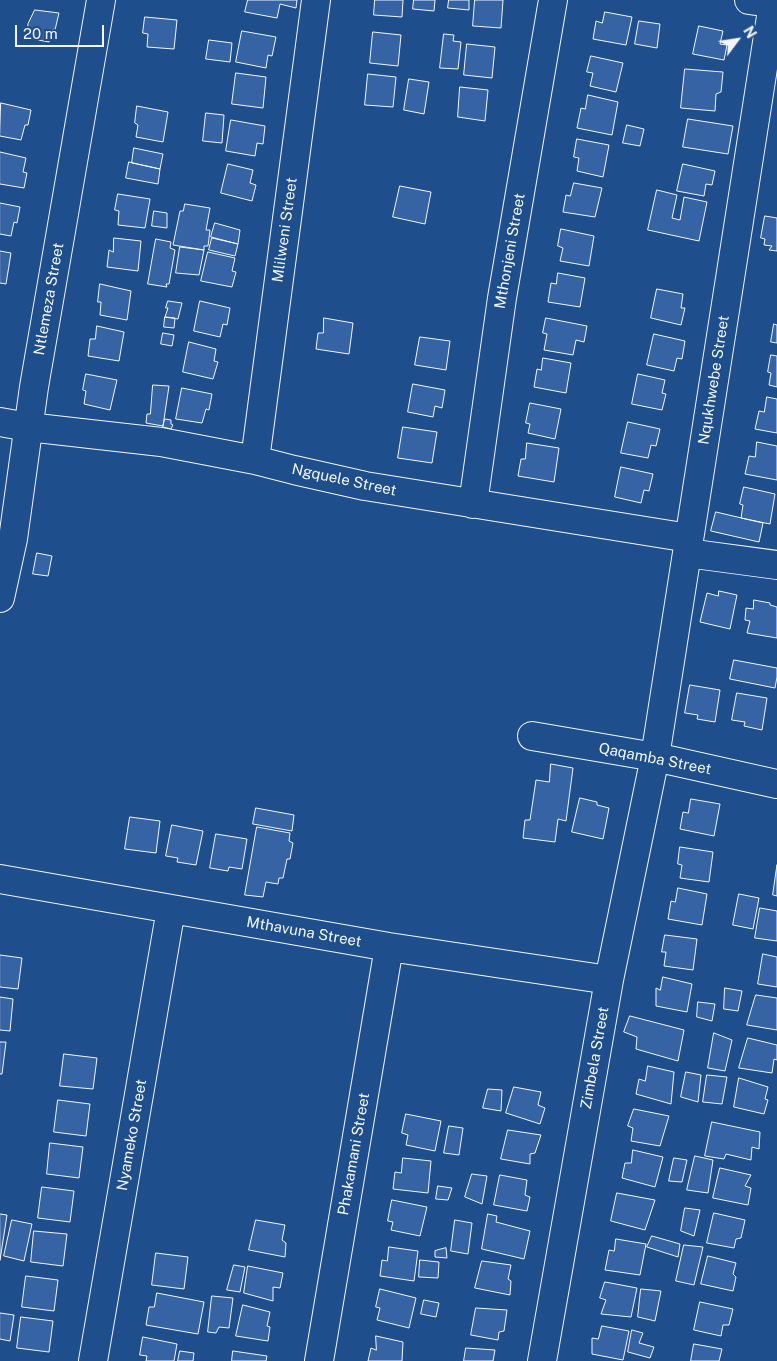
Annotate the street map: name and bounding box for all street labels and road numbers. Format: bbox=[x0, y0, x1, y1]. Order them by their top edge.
street label: Mlilweni Street bbox=[269, 176, 301, 284]
street label: Mthonjeni Street bbox=[491, 192, 529, 310]
street label: Ntlemeza Street bbox=[30, 241, 68, 357]
street label: Nqukhwebe Street bbox=[695, 314, 733, 446]
street label: Ngquele Street bbox=[290, 460, 398, 500]
street label: Qaqamba Street bbox=[597, 739, 713, 779]
street label: Mthavuna Street bbox=[245, 913, 363, 951]
street label: Zimbela Street bbox=[577, 1005, 613, 1111]
street label: Nyameko Street bbox=[113, 1078, 151, 1192]
street label: Phakamani Street bbox=[334, 1091, 374, 1217]

